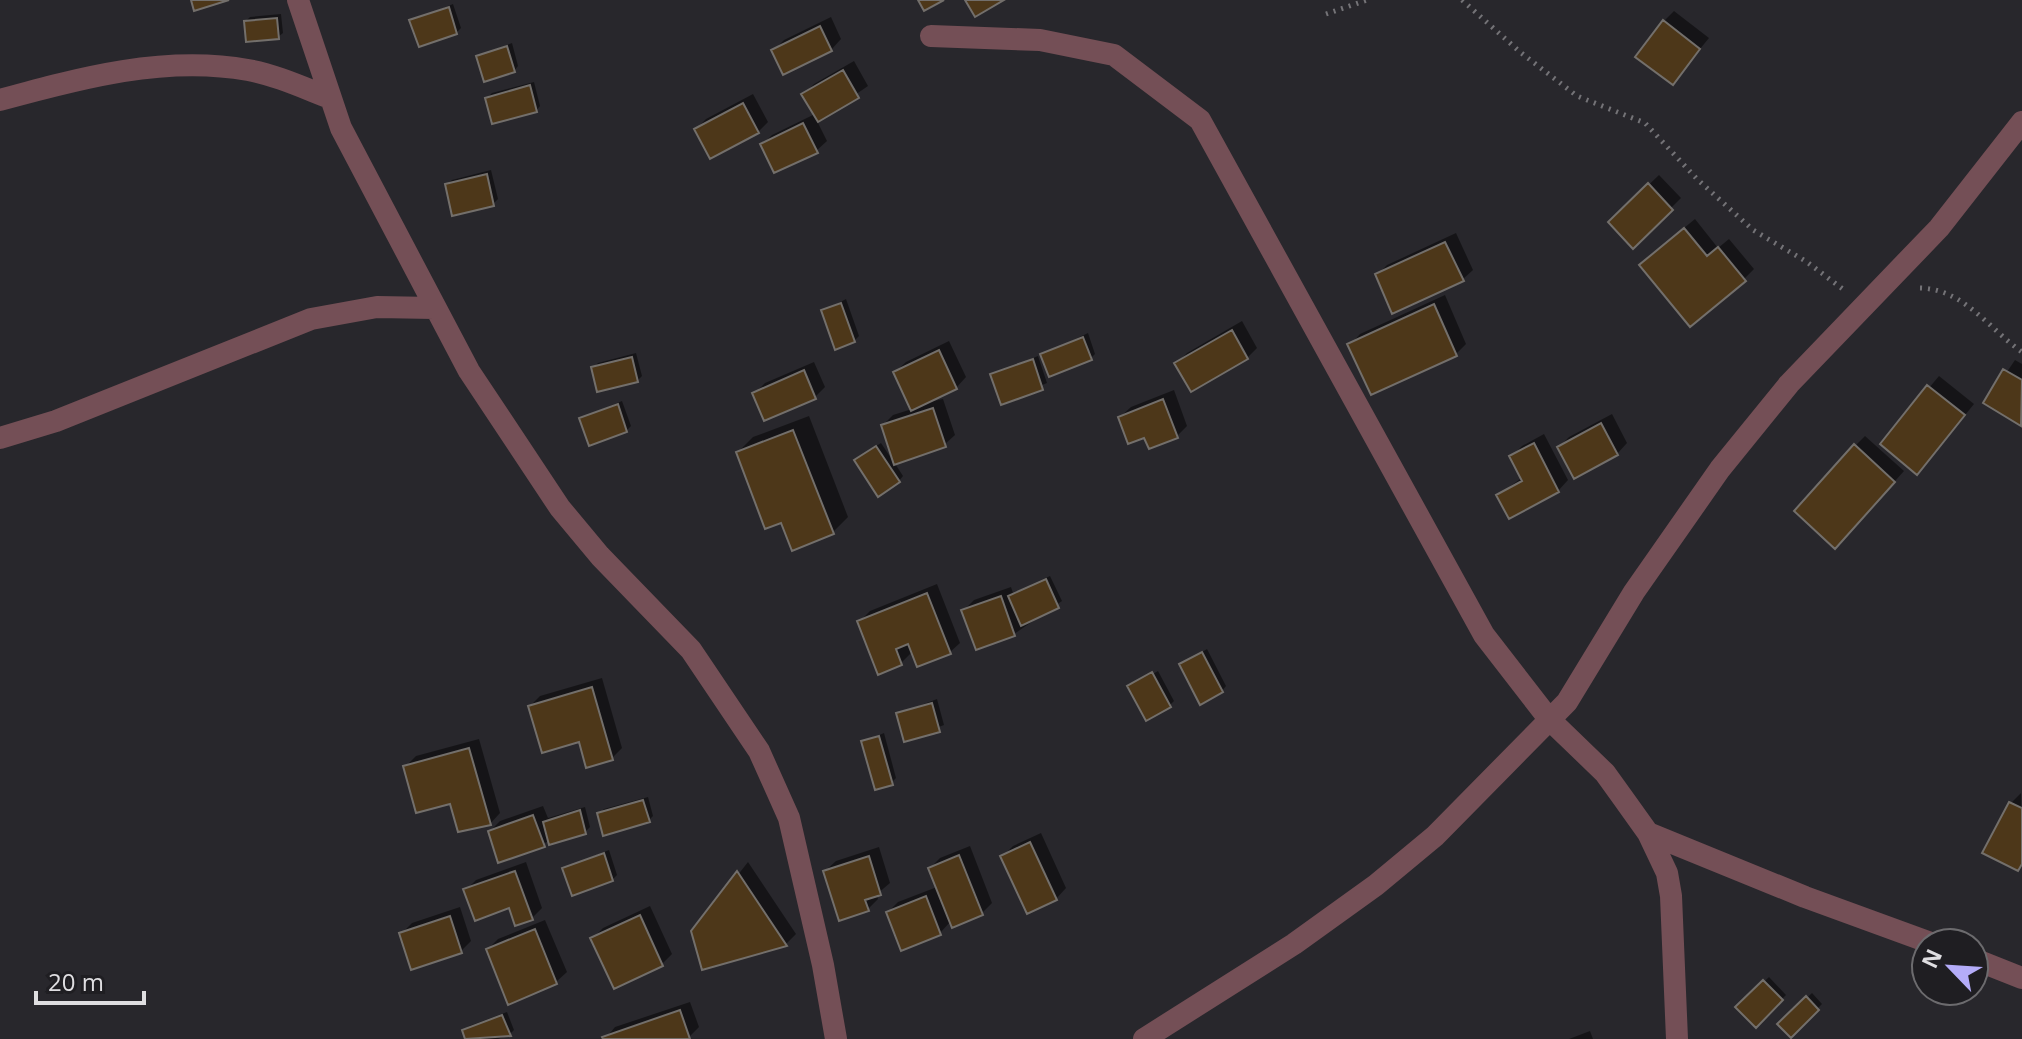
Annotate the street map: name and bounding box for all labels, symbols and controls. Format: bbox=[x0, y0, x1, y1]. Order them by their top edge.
north arrow bbox=[1910, 927, 1990, 1007]
text: N bbox=[1914, 944, 1948, 973]
scale bar bbox=[36, 955, 144, 1005]
text: 20 m bbox=[48, 965, 104, 998]

